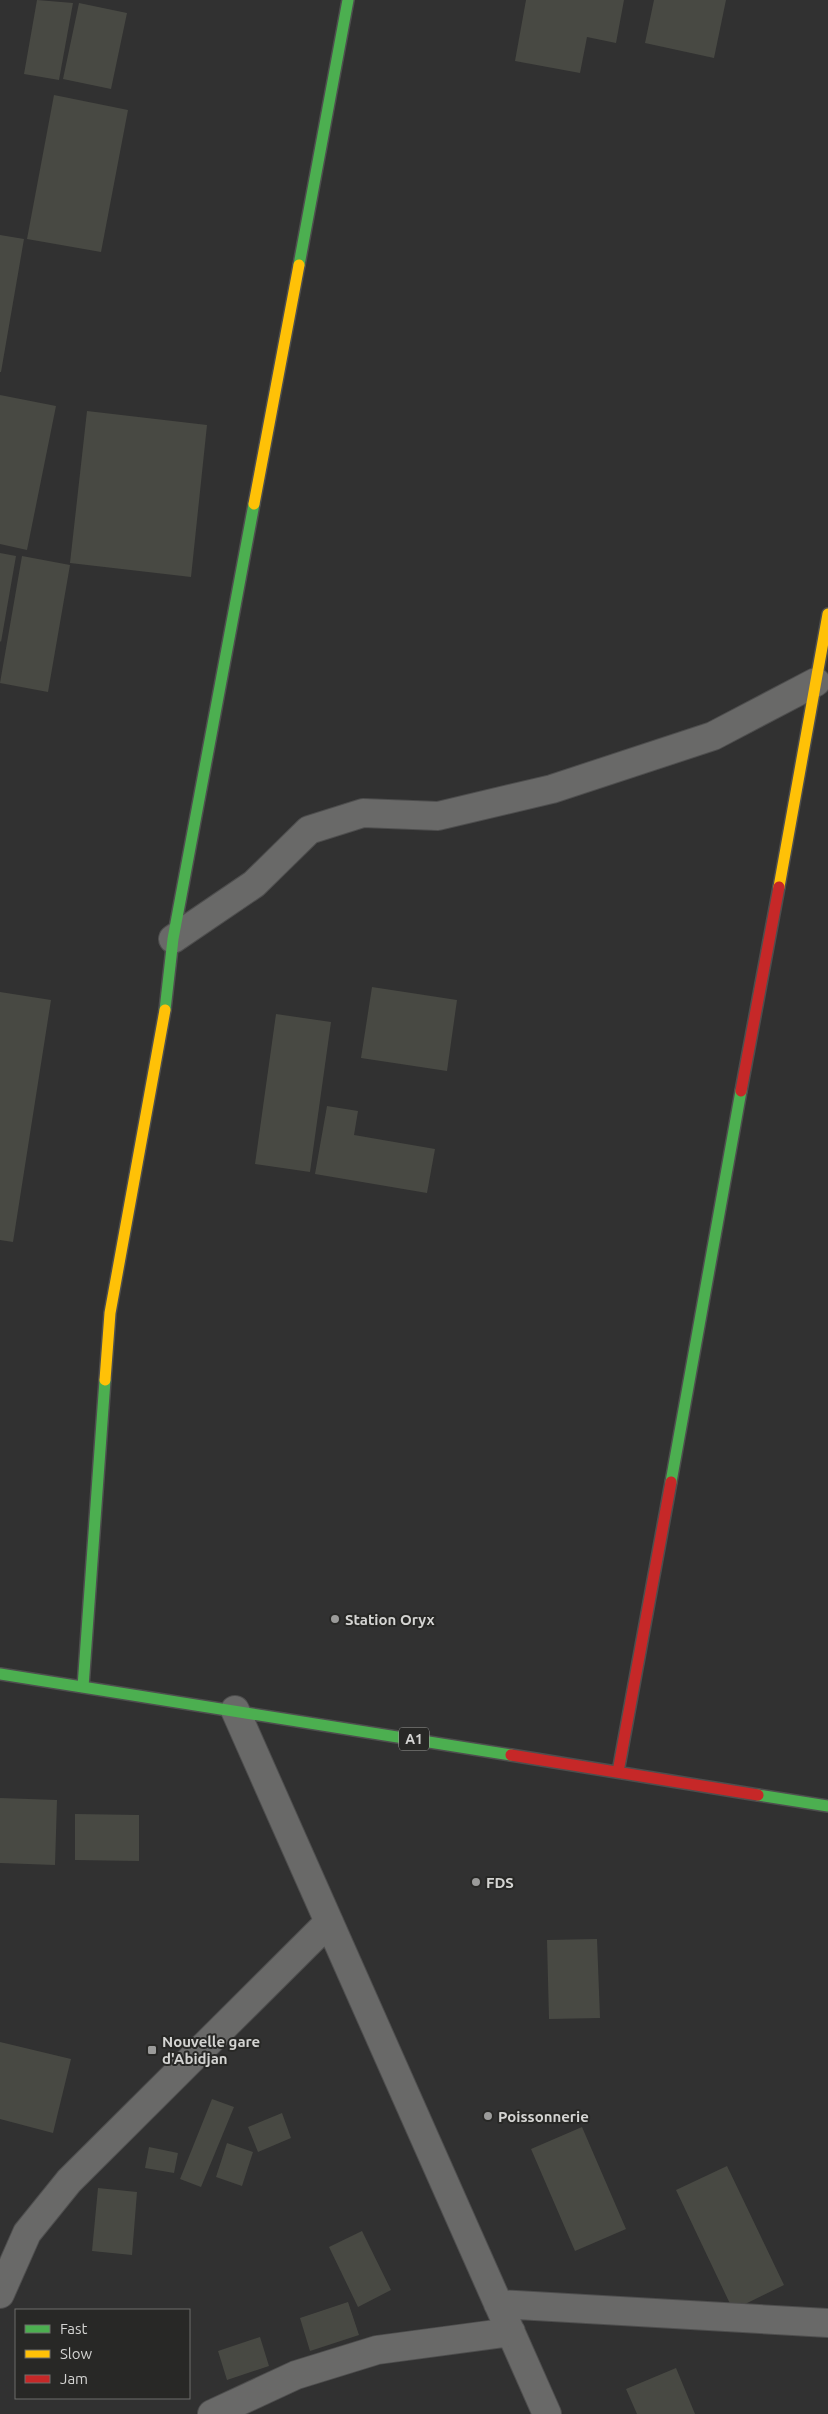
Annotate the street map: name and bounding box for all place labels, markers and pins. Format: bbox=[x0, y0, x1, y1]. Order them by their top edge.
place label: Station Oryx bbox=[345, 1611, 435, 1628]
marker: Station Oryx bbox=[329, 1613, 341, 1625]
place label: FDS bbox=[486, 1874, 514, 1891]
marker: FDS bbox=[470, 1876, 482, 1888]
place label: Nouvelle gare d'Abidjan bbox=[162, 2033, 260, 2067]
marker: Nouvelle gare d'Abidjan bbox=[146, 2044, 158, 2056]
place label: Poissonnerie bbox=[498, 2108, 589, 2125]
marker: Poissonnerie bbox=[482, 2110, 494, 2122]

